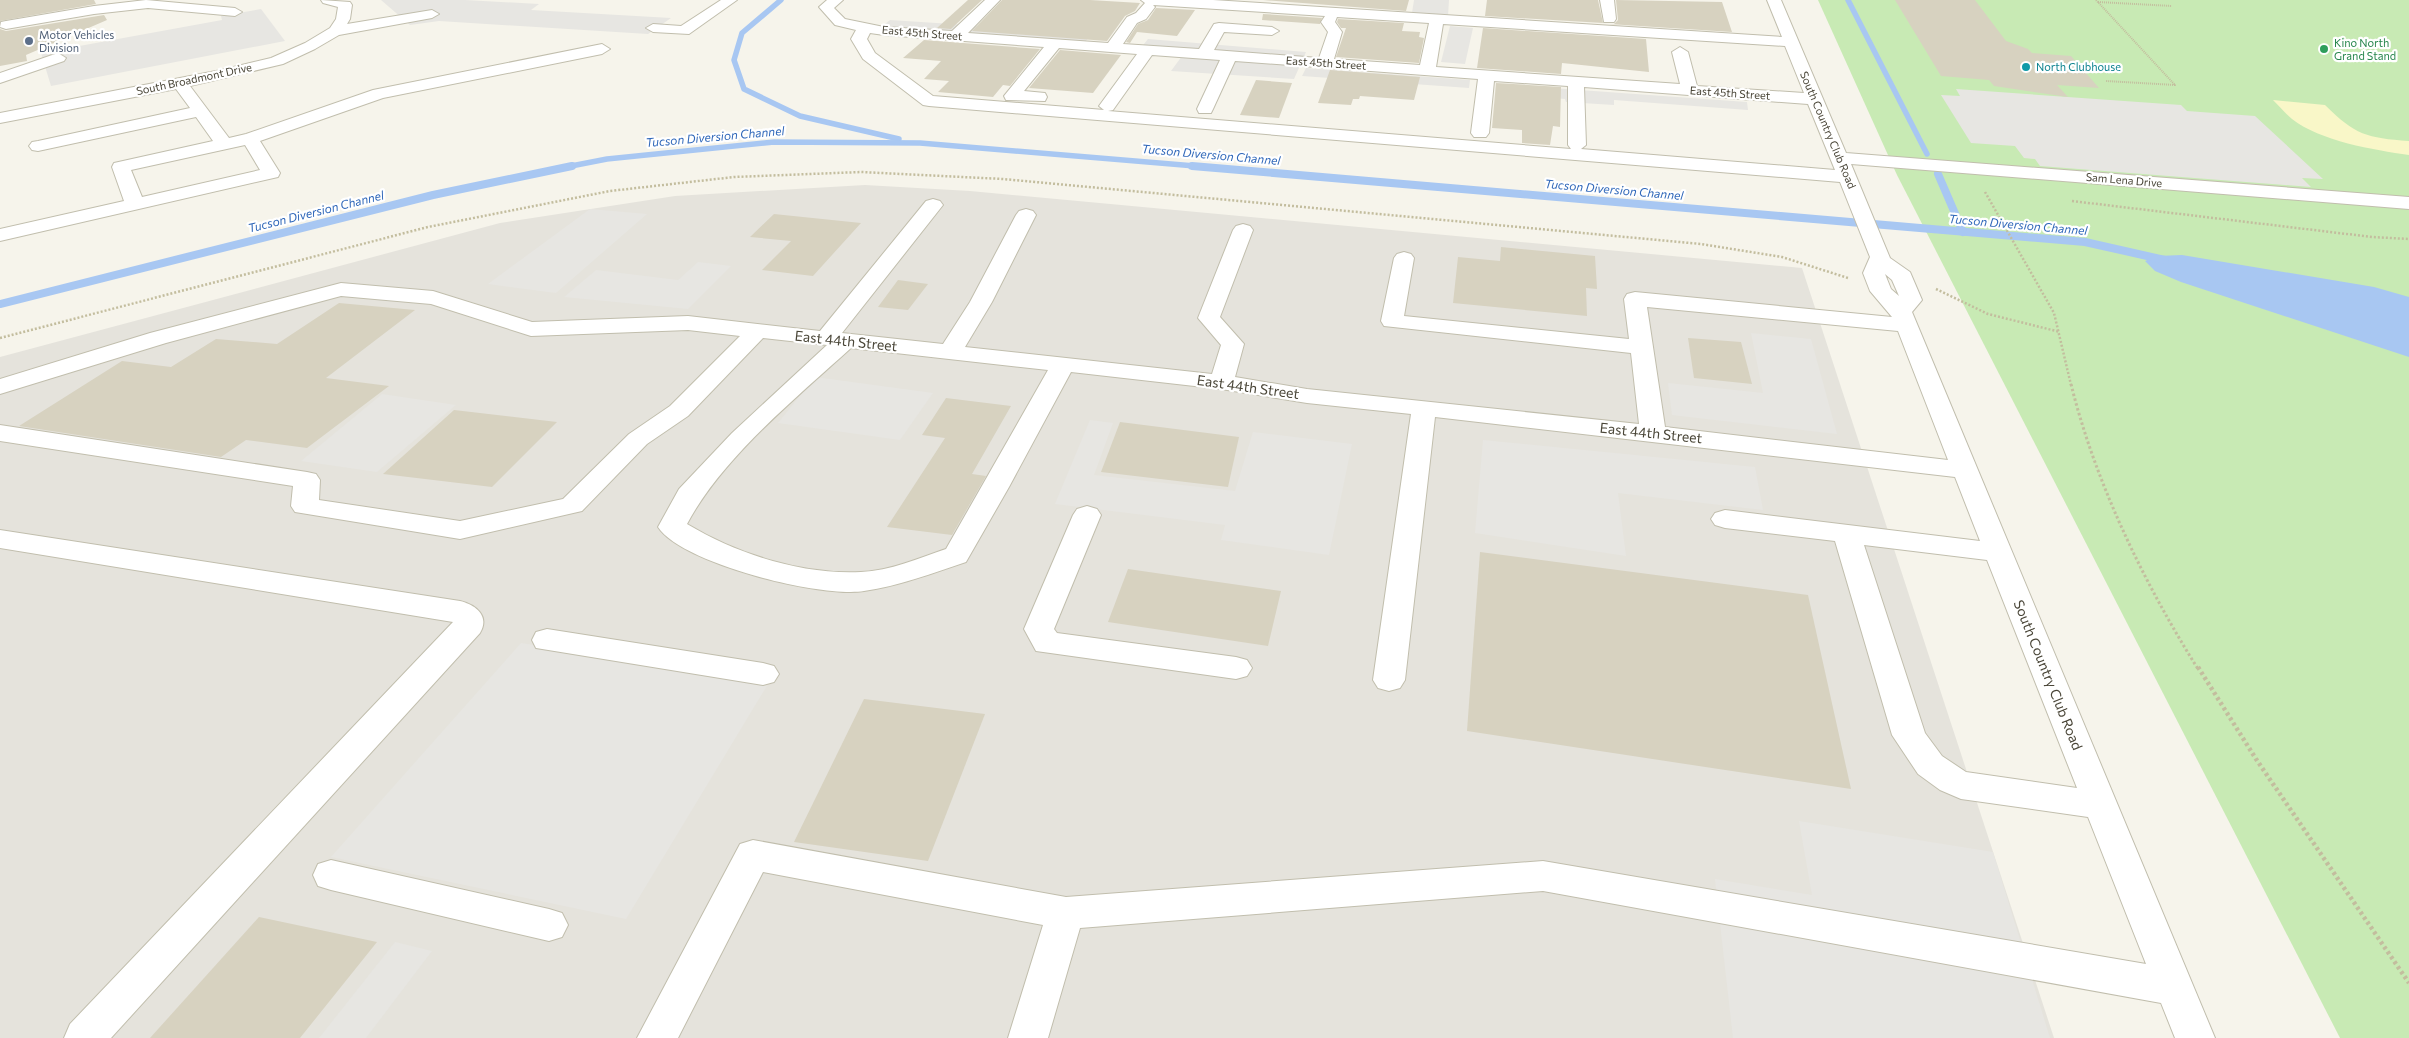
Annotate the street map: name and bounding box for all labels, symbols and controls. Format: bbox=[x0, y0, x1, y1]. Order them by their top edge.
street label: East 45th Street bbox=[881, 23, 963, 43]
place label: Motor Vehicles Division bbox=[39, 28, 114, 54]
marker: Motor Vehicles Division bbox=[23, 35, 35, 47]
place label: Kino North Grand Stand bbox=[2334, 36, 2396, 62]
marker: Kino North Grand Stand bbox=[2318, 43, 2330, 55]
street label: East 45th Street bbox=[1285, 53, 1367, 72]
street label: South Broadmont Drive bbox=[135, 60, 253, 97]
place label: North Clubhouse bbox=[2036, 60, 2121, 73]
marker: North Clubhouse bbox=[2020, 61, 2032, 73]
street label: South Country Club Road bbox=[1798, 69, 1859, 190]
street label: East 45th Street bbox=[1689, 83, 1771, 102]
water label: Tucson Diversion Channel bbox=[645, 123, 786, 149]
water label: Tucson Diversion Channel bbox=[1141, 141, 1282, 167]
street label: Sam Lena Drive bbox=[2085, 170, 2163, 189]
water label: Tucson Diversion Channel bbox=[1544, 176, 1685, 202]
water label: Tucson Diversion Channel bbox=[246, 187, 386, 235]
water label: Tucson Diversion Channel bbox=[1948, 211, 2089, 237]
street label: East 44th Street bbox=[794, 327, 899, 354]
street label: East 44th Street bbox=[1196, 371, 1301, 402]
street label: East 44th Street bbox=[1599, 419, 1704, 446]
street label: South Country Club Road bbox=[2011, 597, 2086, 752]

